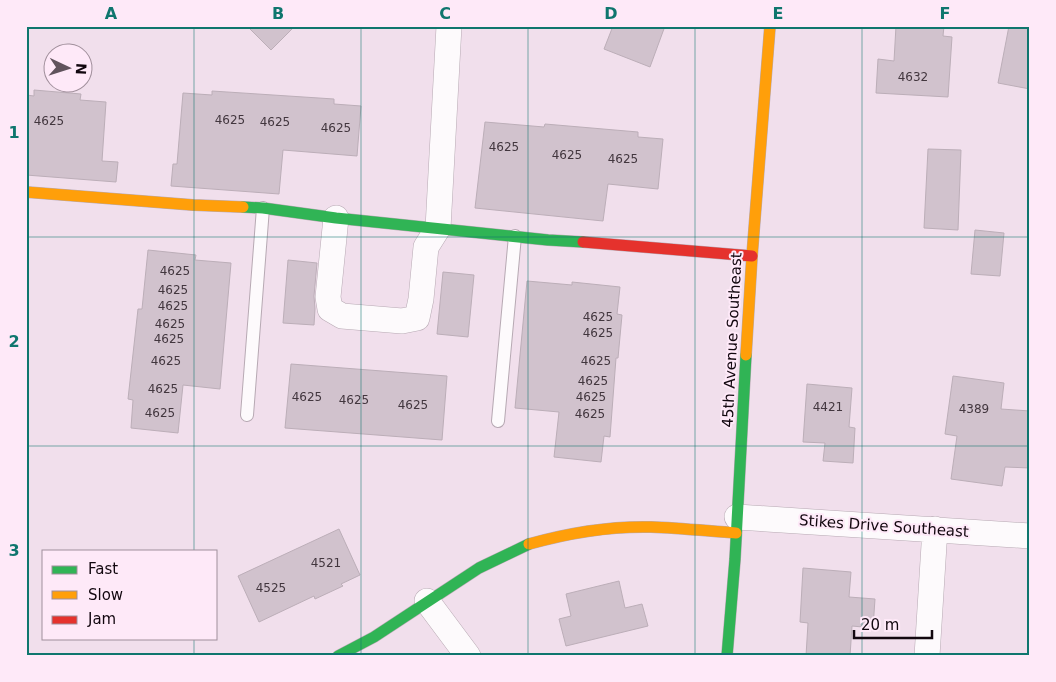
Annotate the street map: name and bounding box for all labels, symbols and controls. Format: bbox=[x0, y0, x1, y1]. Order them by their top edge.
text: A bbox=[105, 4, 118, 23]
text: B bbox=[272, 4, 284, 23]
text: C bbox=[439, 4, 451, 23]
text: D bbox=[604, 4, 618, 23]
text: E bbox=[773, 4, 783, 23]
text: F bbox=[940, 4, 950, 23]
north arrow bbox=[42, 42, 92, 92]
text: N bbox=[73, 63, 89, 75]
house number: 4632 bbox=[898, 70, 928, 84]
house number: 4625 bbox=[215, 113, 245, 127]
house number: 4625 bbox=[34, 114, 64, 128]
house number: 4625 bbox=[260, 115, 290, 129]
house number: 4625 bbox=[321, 121, 351, 135]
text: 1 bbox=[8, 123, 20, 142]
house number: 4625 bbox=[489, 140, 519, 154]
house number: 4625 bbox=[552, 148, 582, 162]
house number: 4625 bbox=[608, 152, 638, 166]
street label: 45th Avenue Southeast bbox=[718, 252, 746, 428]
house number: 4625 bbox=[160, 264, 190, 278]
house number: 4625 bbox=[158, 283, 188, 297]
house number: 4625 bbox=[158, 299, 188, 313]
house number: 4625 bbox=[583, 310, 613, 324]
house number: 4625 bbox=[155, 317, 185, 331]
house number: 4625 bbox=[583, 326, 613, 340]
text: 2 bbox=[8, 332, 20, 351]
house number: 4625 bbox=[154, 332, 184, 346]
house number: 4625 bbox=[151, 354, 181, 368]
house number: 4625 bbox=[581, 354, 611, 368]
house number: 4625 bbox=[578, 374, 608, 388]
house number: 4625 bbox=[148, 382, 178, 396]
house number: 4625 bbox=[292, 390, 322, 404]
house number: 4625 bbox=[576, 390, 606, 404]
house number: 4625 bbox=[339, 393, 369, 407]
house number: 4625 bbox=[398, 398, 428, 412]
house number: 4421 bbox=[813, 400, 843, 414]
house number: 4389 bbox=[959, 402, 989, 416]
house number: 4625 bbox=[145, 406, 175, 420]
house number: 4625 bbox=[575, 407, 605, 421]
street label: Stikes Drive Southeast bbox=[799, 511, 970, 541]
text: 3 bbox=[8, 541, 20, 560]
legend bbox=[42, 550, 218, 640]
house number: 4521 bbox=[311, 556, 341, 570]
text: Fast bbox=[88, 560, 118, 578]
house number: 4525 bbox=[256, 581, 286, 595]
text: Slow bbox=[88, 586, 123, 604]
scale bar bbox=[854, 607, 931, 639]
text: Jam bbox=[87, 610, 116, 628]
text: 20 m bbox=[861, 616, 899, 634]

